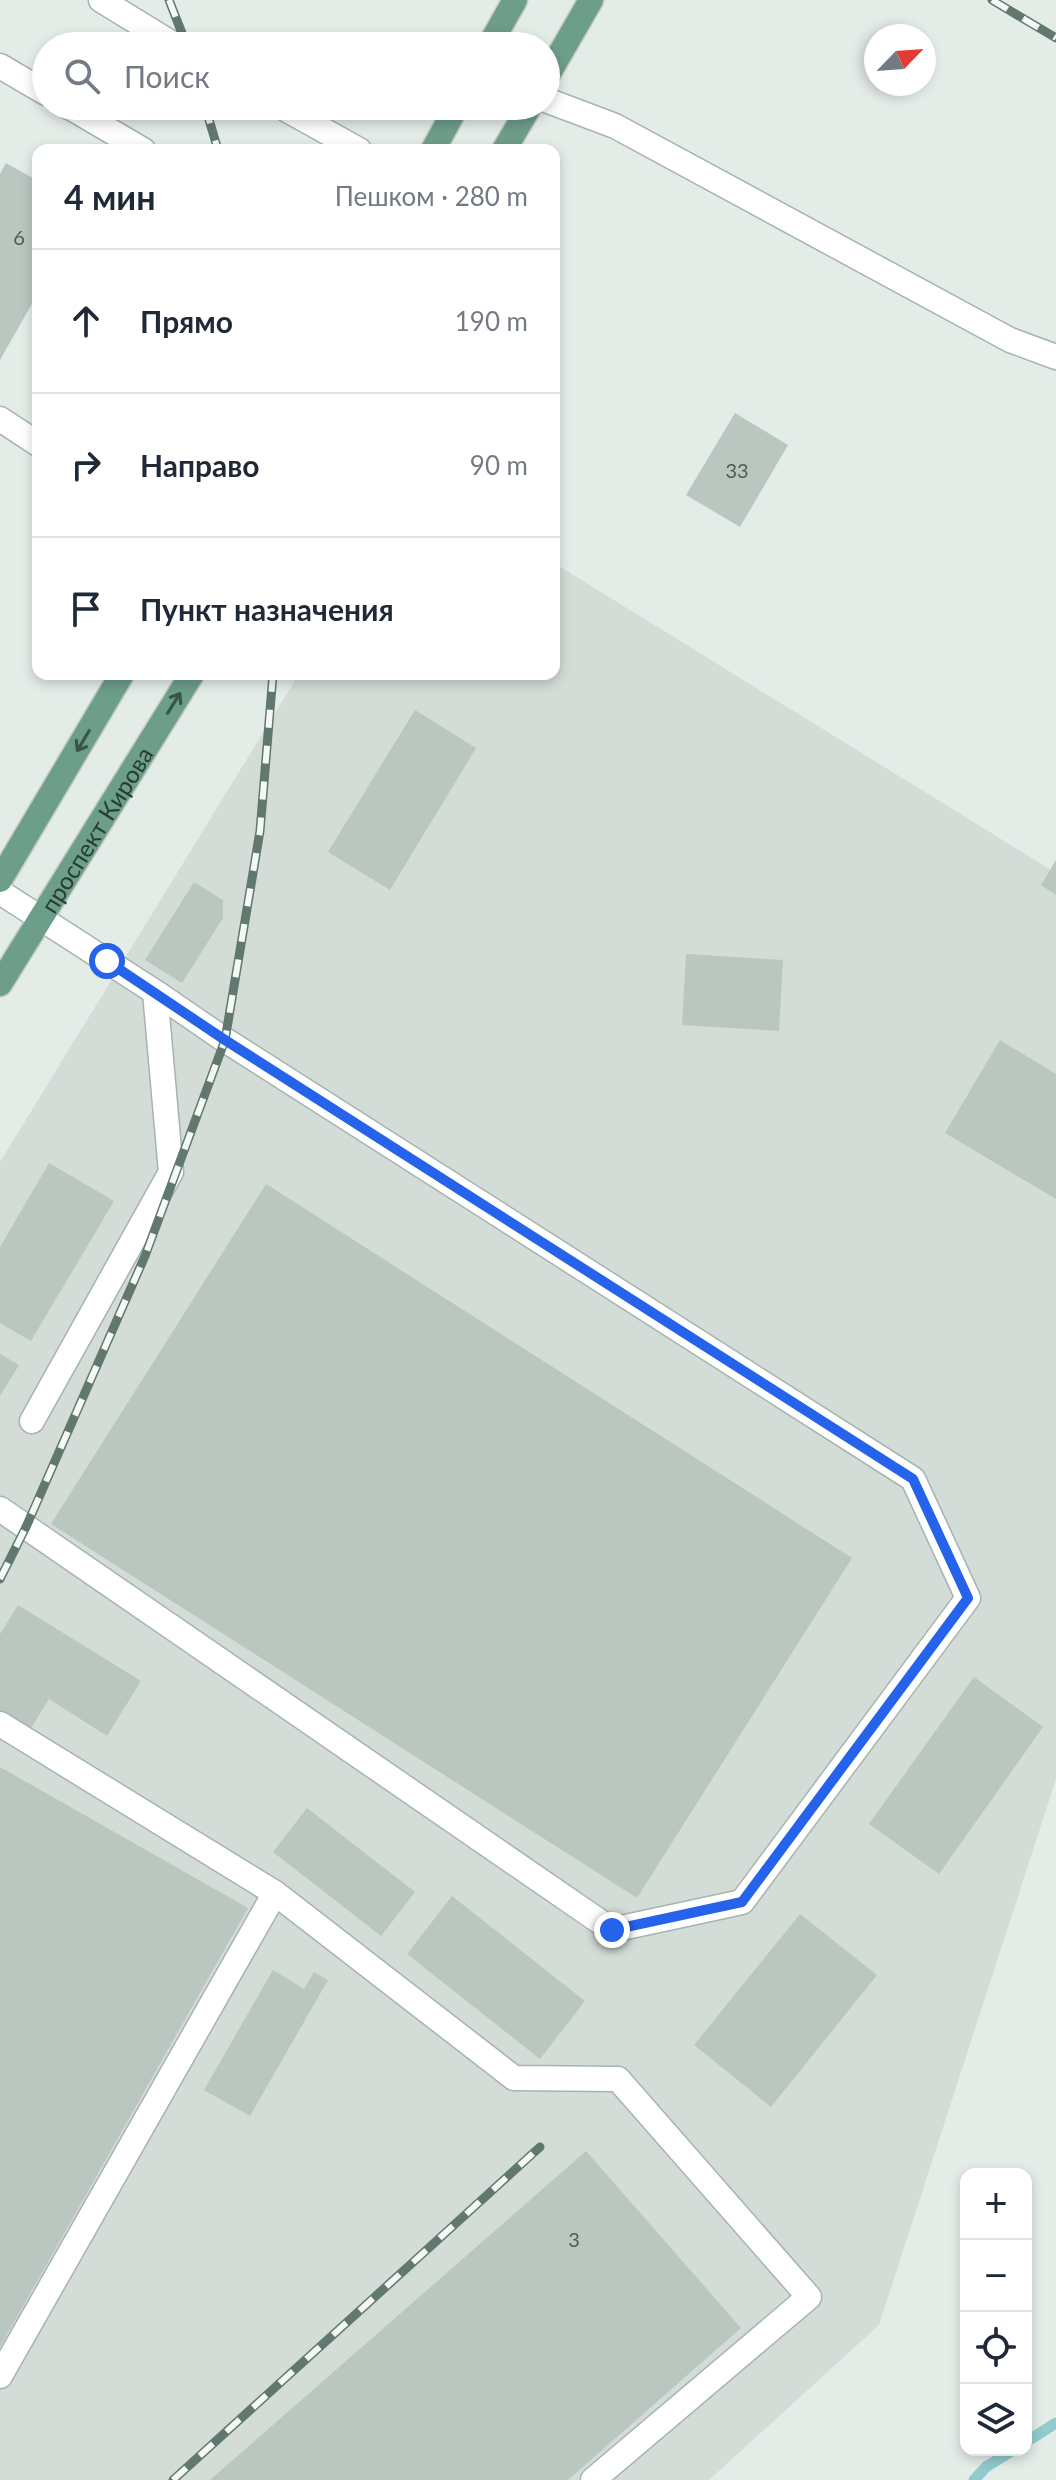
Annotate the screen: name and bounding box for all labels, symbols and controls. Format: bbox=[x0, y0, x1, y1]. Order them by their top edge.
north arrow bbox=[864, 24, 936, 96]
search box bbox=[32, 32, 560, 120]
icon: search bbox=[60, 54, 104, 98]
text: Поиск bbox=[124, 58, 210, 94]
text: 4 мин bbox=[64, 176, 156, 217]
text: Пешком · 280 m bbox=[335, 180, 528, 212]
house number: 6 bbox=[13, 225, 25, 249]
icon: ahead bbox=[64, 299, 108, 343]
text: Прямо bbox=[140, 303, 233, 339]
text: 190 m bbox=[455, 305, 528, 337]
icon: right bbox=[64, 443, 108, 487]
text: Направо bbox=[140, 447, 260, 483]
text: 90 m bbox=[470, 449, 528, 481]
house number: 33 bbox=[725, 458, 749, 482]
icon: arrive bbox=[64, 587, 108, 631]
text: Пункт назначения bbox=[140, 591, 394, 627]
one-way arrow bbox=[166, 692, 182, 715]
one-way arrow bbox=[74, 729, 90, 752]
street label: проспект Кирова bbox=[34, 741, 158, 918]
route start bbox=[89, 943, 125, 979]
route end bbox=[594, 1912, 630, 1948]
map controls bbox=[960, 2168, 1032, 2456]
button: + bbox=[960, 2168, 1032, 2240]
house number: 3 bbox=[568, 2227, 580, 2251]
button: − bbox=[960, 2240, 1032, 2312]
button: locate bbox=[960, 2312, 1032, 2384]
button: layers bbox=[960, 2384, 1032, 2456]

